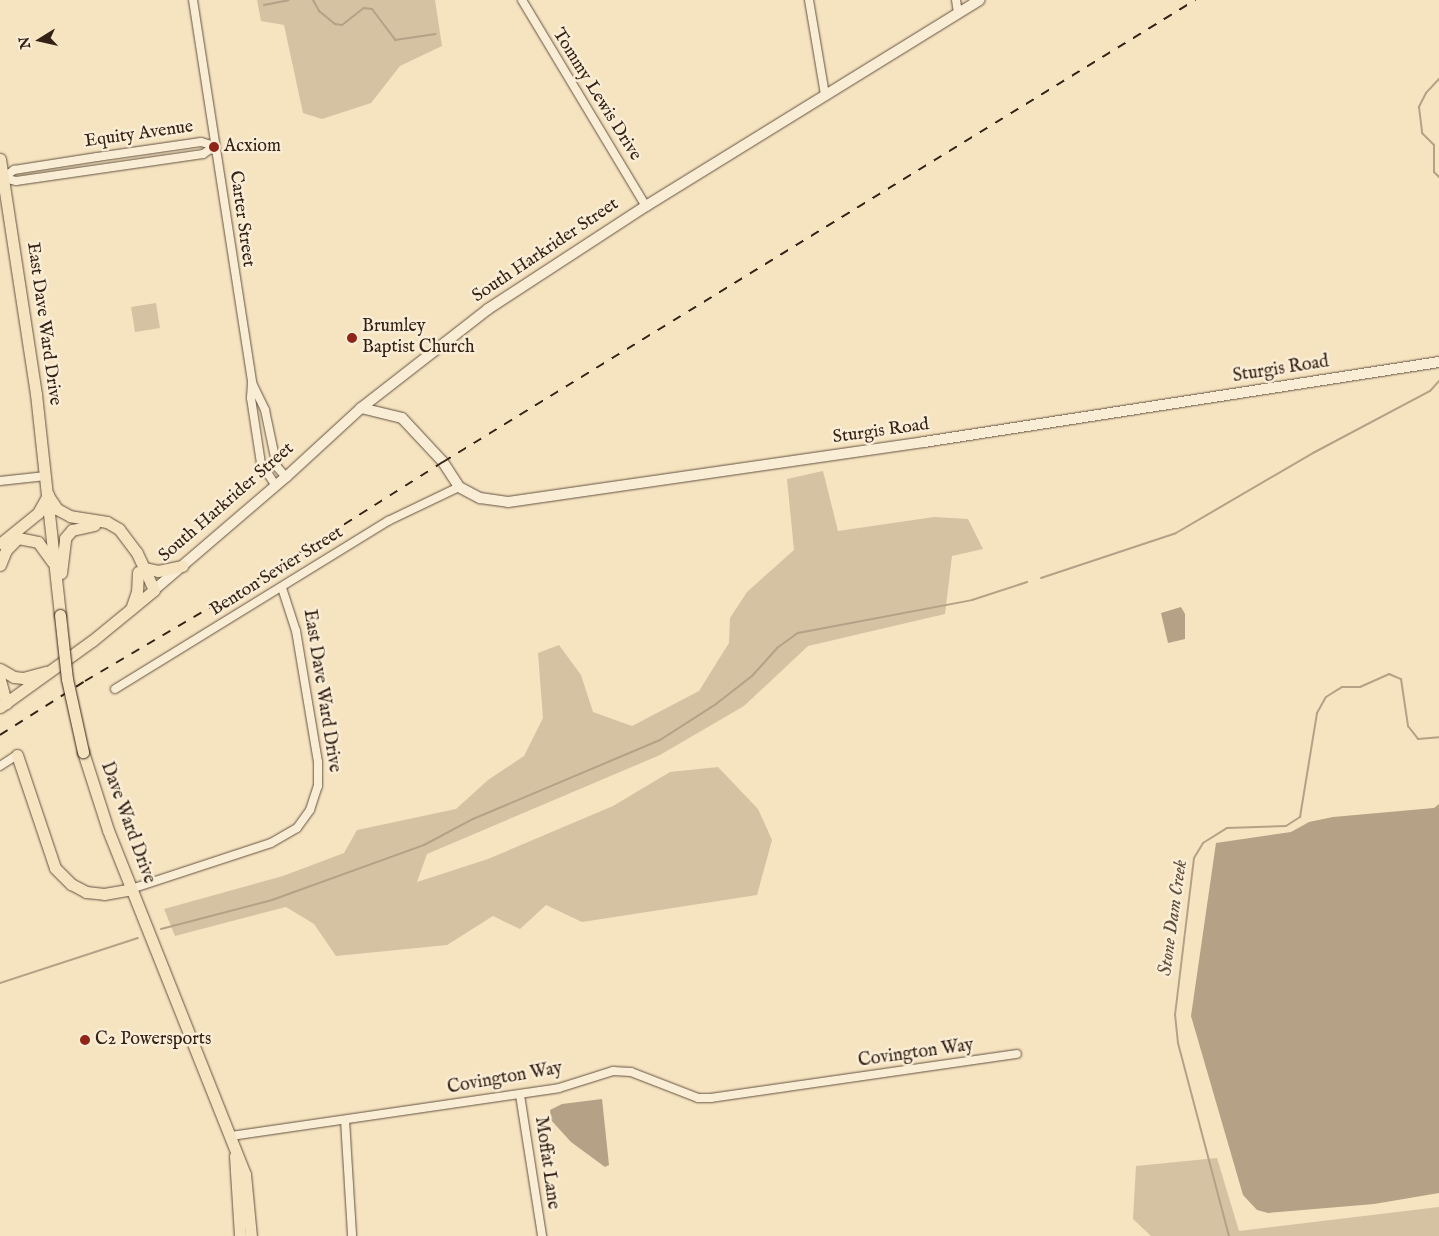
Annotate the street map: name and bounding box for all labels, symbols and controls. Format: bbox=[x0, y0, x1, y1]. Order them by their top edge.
north arrow bbox=[15, 15, 65, 65]
street label: Tommy Lewis Drive bbox=[547, 25, 645, 165]
text: N bbox=[15, 35, 35, 50]
street label: Equity Avenue bbox=[83, 117, 195, 153]
place label: Acxiom bbox=[224, 136, 281, 158]
marker: Acxiom bbox=[208, 141, 220, 153]
street label: Carter Street bbox=[224, 169, 258, 269]
street label: South Harkrider Street bbox=[469, 194, 623, 308]
street label: East Dave Ward Drive bbox=[21, 241, 65, 407]
place label: Brumley Baptist Church bbox=[362, 317, 474, 359]
marker: Brumley Baptist Church bbox=[346, 332, 358, 344]
street label: Sturgis Road bbox=[1231, 352, 1331, 388]
street label: Sturgis Road bbox=[832, 415, 930, 449]
street label: South Harkrider Street bbox=[155, 439, 299, 567]
street label: Benton Sevier Street bbox=[207, 522, 347, 622]
street label: East Dave Ward Drive bbox=[297, 608, 345, 774]
street label: Dave Ward Drive bbox=[95, 759, 159, 887]
water label: Stone Dam Creek bbox=[1155, 859, 1193, 977]
place label: C2 Powersports bbox=[95, 1029, 211, 1051]
marker: C2 Powersports bbox=[79, 1034, 91, 1046]
street label: Covington Way bbox=[857, 1035, 975, 1073]
street label: Covington Way bbox=[446, 1058, 564, 1100]
street label: Moffat Lane bbox=[529, 1115, 563, 1211]

